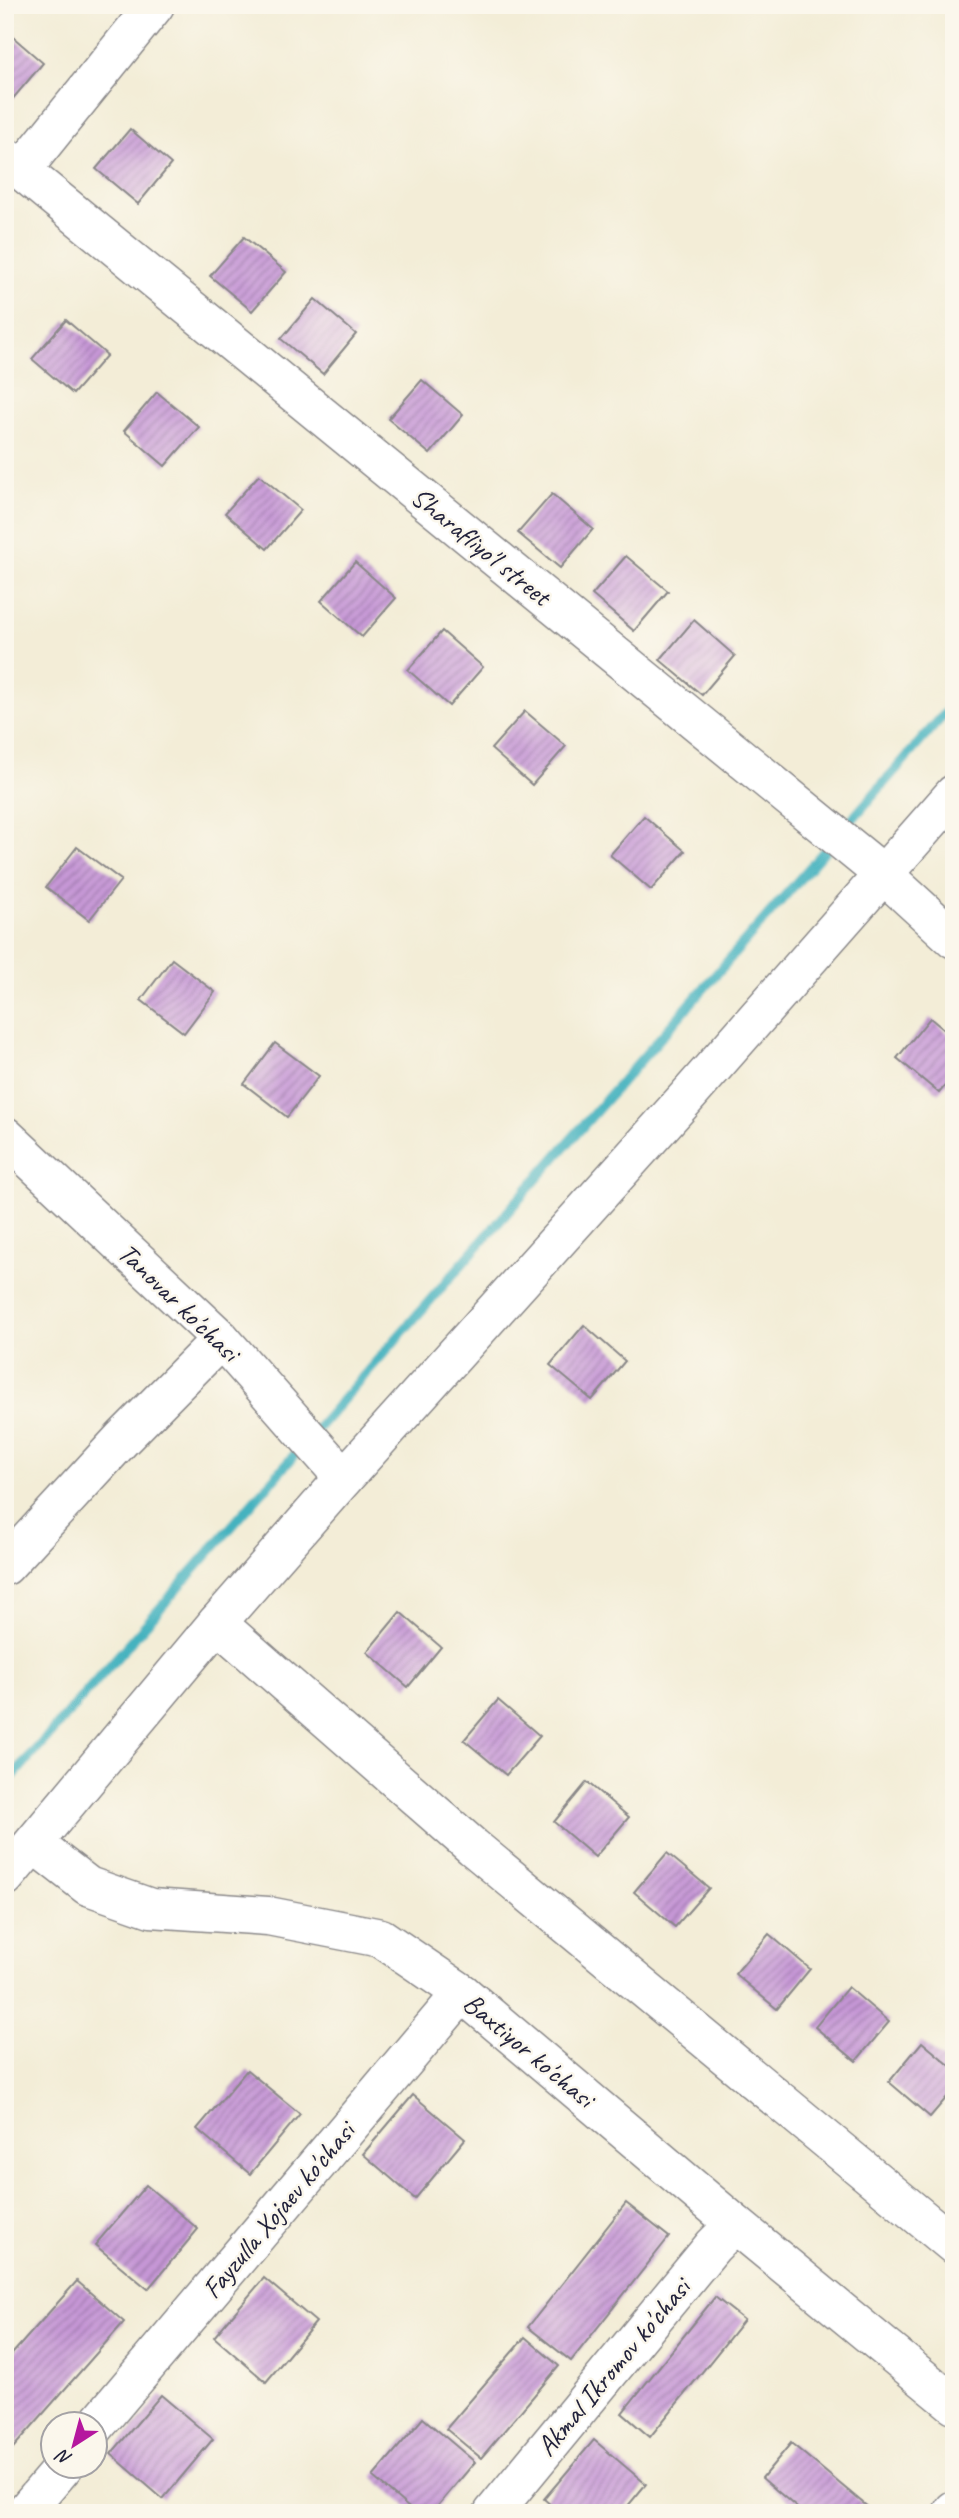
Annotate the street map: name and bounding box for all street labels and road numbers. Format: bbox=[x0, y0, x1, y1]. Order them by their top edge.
street label: Sharafliyo'l street bbox=[404, 479, 560, 615]
street label: Tanovar ko'chasi bbox=[111, 1235, 250, 1371]
street label: Baxtiyor ko'chasi bbox=[456, 1985, 605, 2117]
street label: Fayzulla Xojaev ko'chasi bbox=[194, 2112, 364, 2305]
street label: Akmal Ikromov ko'chasi bbox=[529, 2268, 700, 2463]

